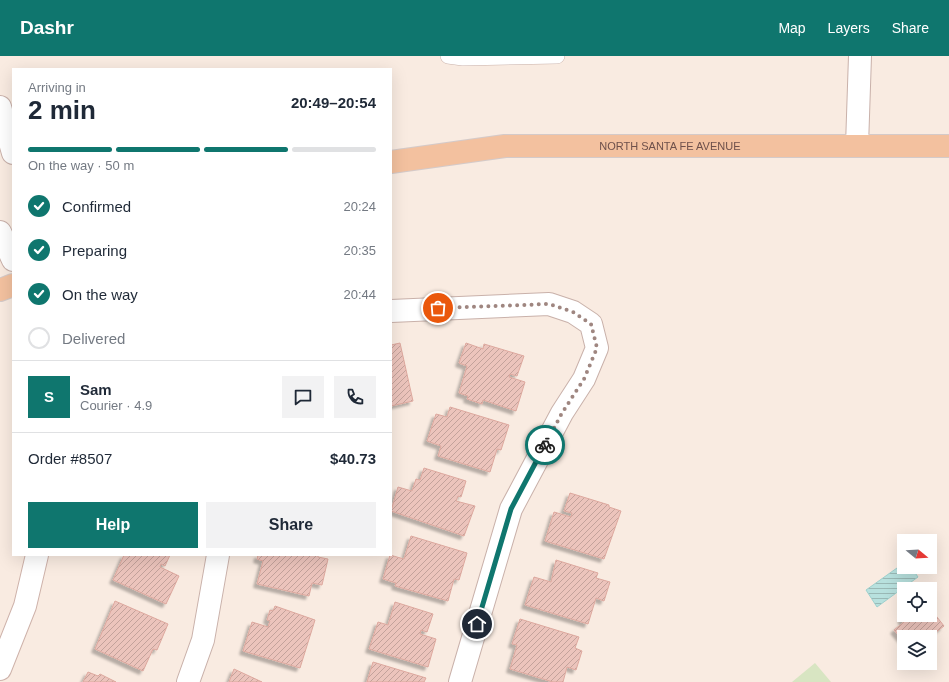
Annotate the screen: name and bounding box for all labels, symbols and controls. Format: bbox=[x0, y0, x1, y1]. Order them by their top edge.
text: Dashr bbox=[20, 17, 74, 38]
text: Map bbox=[778, 20, 806, 36]
text: Layers bbox=[828, 20, 870, 36]
text: Share bbox=[892, 20, 929, 36]
text: Arriving in bbox=[28, 80, 86, 95]
text: 20:49–20:54 bbox=[291, 94, 376, 111]
text: 2 min bbox=[28, 95, 96, 125]
street label: NORTH SANTA FE AVENUE bbox=[599, 140, 741, 152]
text: On the way · 50 m bbox=[28, 158, 134, 173]
icon: check bbox=[28, 195, 50, 217]
text: Confirmed bbox=[62, 198, 131, 215]
text: 20:24 bbox=[343, 199, 376, 214]
icon: check bbox=[28, 239, 50, 261]
text: Preparing bbox=[62, 242, 127, 259]
text: 20:35 bbox=[343, 243, 376, 258]
icon: check bbox=[28, 283, 50, 305]
text: On the way bbox=[62, 286, 138, 303]
text: 20:44 bbox=[343, 287, 376, 302]
pin bbox=[421, 291, 455, 325]
icon: bag bbox=[427, 297, 449, 319]
text: Delivered bbox=[62, 330, 125, 347]
button: chat bbox=[282, 376, 324, 418]
button: phone bbox=[334, 376, 376, 418]
text: Sam bbox=[80, 381, 112, 398]
text: S bbox=[44, 388, 54, 405]
text: Courier · 4.9 bbox=[80, 398, 152, 413]
courier bbox=[525, 425, 565, 465]
icon: bike bbox=[534, 434, 556, 456]
text: Order #8507 bbox=[28, 450, 112, 467]
text: $40.73 bbox=[330, 450, 376, 467]
button: Help bbox=[28, 502, 198, 548]
button: Share bbox=[206, 502, 376, 548]
north arrow bbox=[897, 534, 937, 574]
map controls bbox=[897, 534, 937, 670]
button: locate bbox=[897, 582, 937, 622]
pin bbox=[460, 607, 494, 641]
icon: home bbox=[466, 613, 488, 635]
button: layers bbox=[897, 630, 937, 670]

